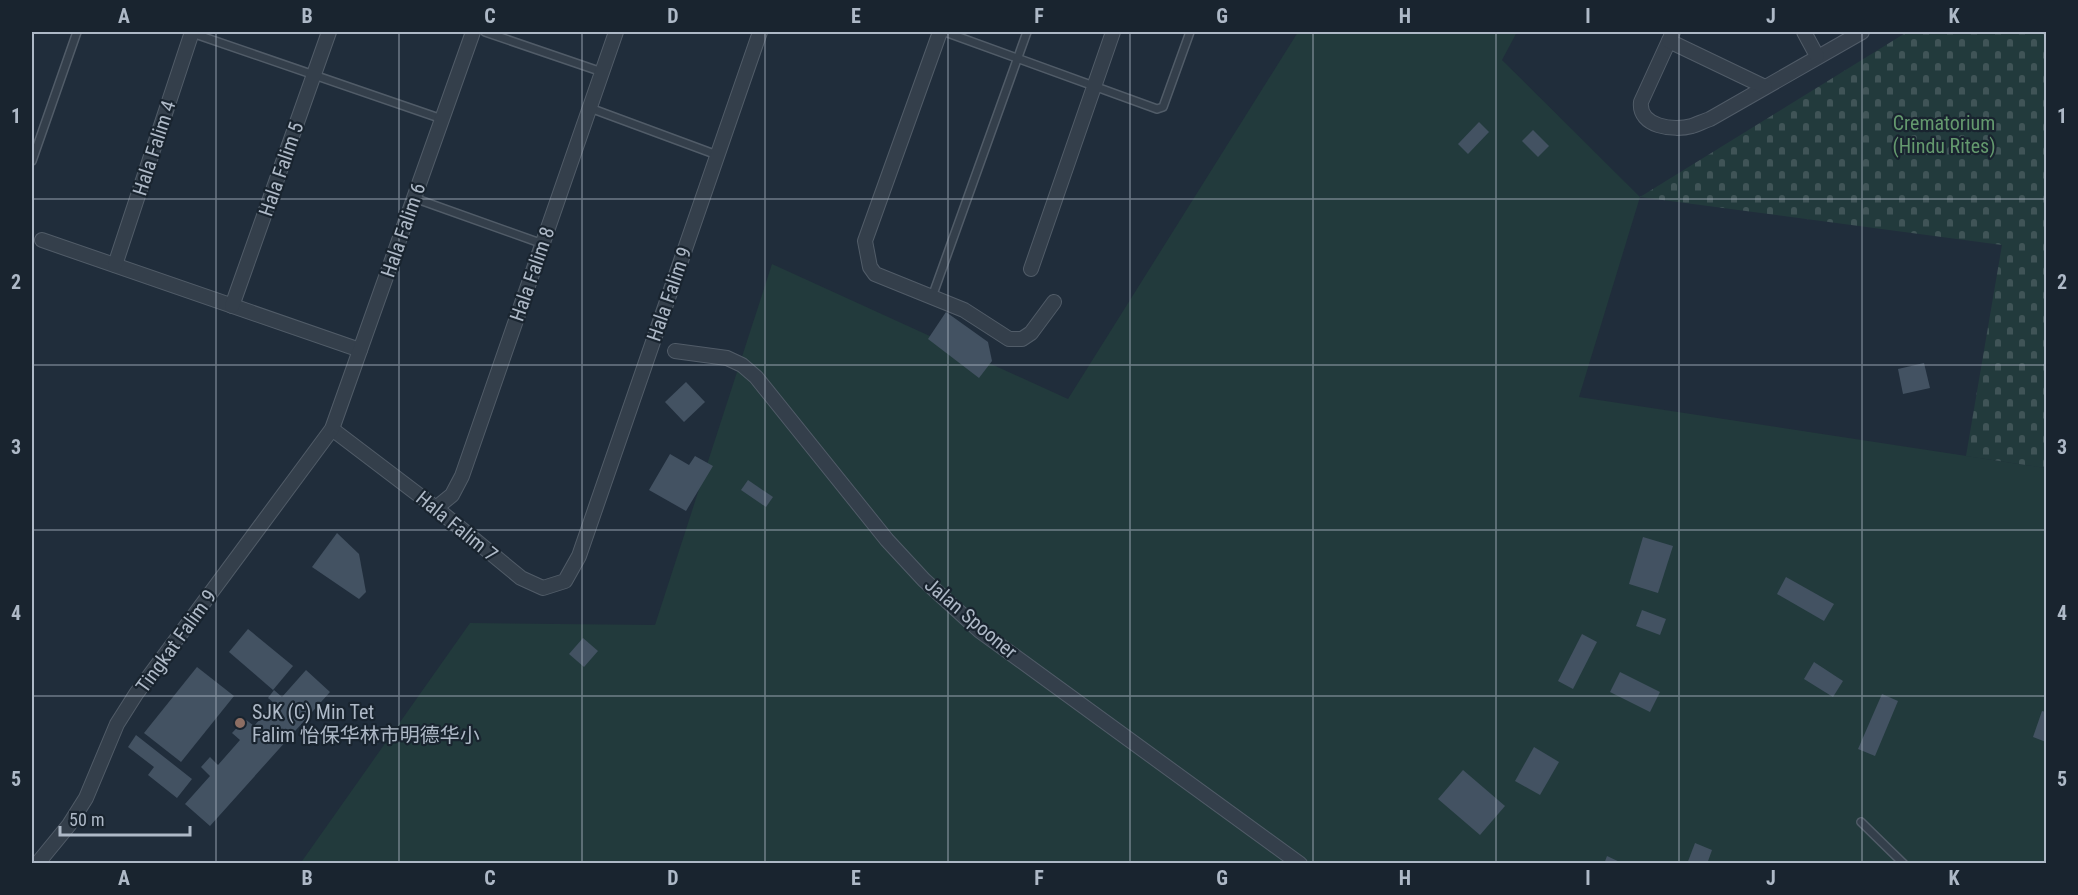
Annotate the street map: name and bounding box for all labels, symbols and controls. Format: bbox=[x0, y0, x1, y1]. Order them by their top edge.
text: A bbox=[118, 4, 130, 28]
text: B bbox=[301, 4, 313, 28]
text: C bbox=[484, 4, 496, 28]
text: D bbox=[667, 4, 679, 28]
text: E bbox=[851, 4, 861, 28]
text: F bbox=[1034, 4, 1044, 28]
text: G bbox=[1216, 4, 1228, 28]
text: H bbox=[1399, 4, 1411, 28]
text: I bbox=[1585, 4, 1591, 28]
text: J bbox=[1766, 4, 1776, 28]
text: K bbox=[1948, 4, 1960, 28]
street label: Hala Falim 4 bbox=[127, 97, 181, 198]
text: 1 bbox=[11, 104, 21, 128]
text: 1 bbox=[2057, 104, 2067, 128]
park label: Crematorium (Hindu Rites) bbox=[1892, 111, 1996, 158]
street label: Hala Falim 5 bbox=[254, 118, 308, 219]
street label: Hala Falim 6 bbox=[376, 180, 430, 280]
street label: Hala Falim 8 bbox=[505, 224, 559, 324]
street label: Hala Falim 9 bbox=[642, 244, 696, 344]
text: 2 bbox=[11, 270, 21, 294]
text: 2 bbox=[2057, 270, 2067, 294]
text: 3 bbox=[11, 435, 21, 459]
text: 3 bbox=[2057, 435, 2067, 459]
street label: Hala Falim 7 bbox=[411, 486, 503, 566]
street label: Jalan Spooner bbox=[920, 572, 1022, 664]
street label: Tingkat Falim 9 bbox=[131, 585, 221, 697]
text: 4 bbox=[11, 601, 21, 625]
text: 4 bbox=[2057, 601, 2067, 625]
place label: SJK (C) Min Tet Falim 怡保华林市明德华小 bbox=[252, 700, 480, 747]
marker: SJK (C) Min Tet Falim 怡保华林市明德华小 bbox=[233, 716, 247, 730]
text: 5 bbox=[11, 767, 21, 791]
text: 5 bbox=[2057, 767, 2067, 791]
scale bar bbox=[60, 799, 190, 837]
text: 50 m bbox=[69, 809, 104, 830]
text: A bbox=[118, 866, 130, 890]
text: B bbox=[301, 866, 313, 890]
text: C bbox=[484, 866, 496, 890]
text: D bbox=[667, 866, 679, 890]
text: E bbox=[851, 866, 861, 890]
text: F bbox=[1034, 866, 1044, 890]
text: G bbox=[1216, 866, 1228, 890]
text: H bbox=[1399, 866, 1411, 890]
text: I bbox=[1585, 866, 1591, 890]
text: J bbox=[1766, 866, 1776, 890]
text: K bbox=[1948, 866, 1960, 890]

